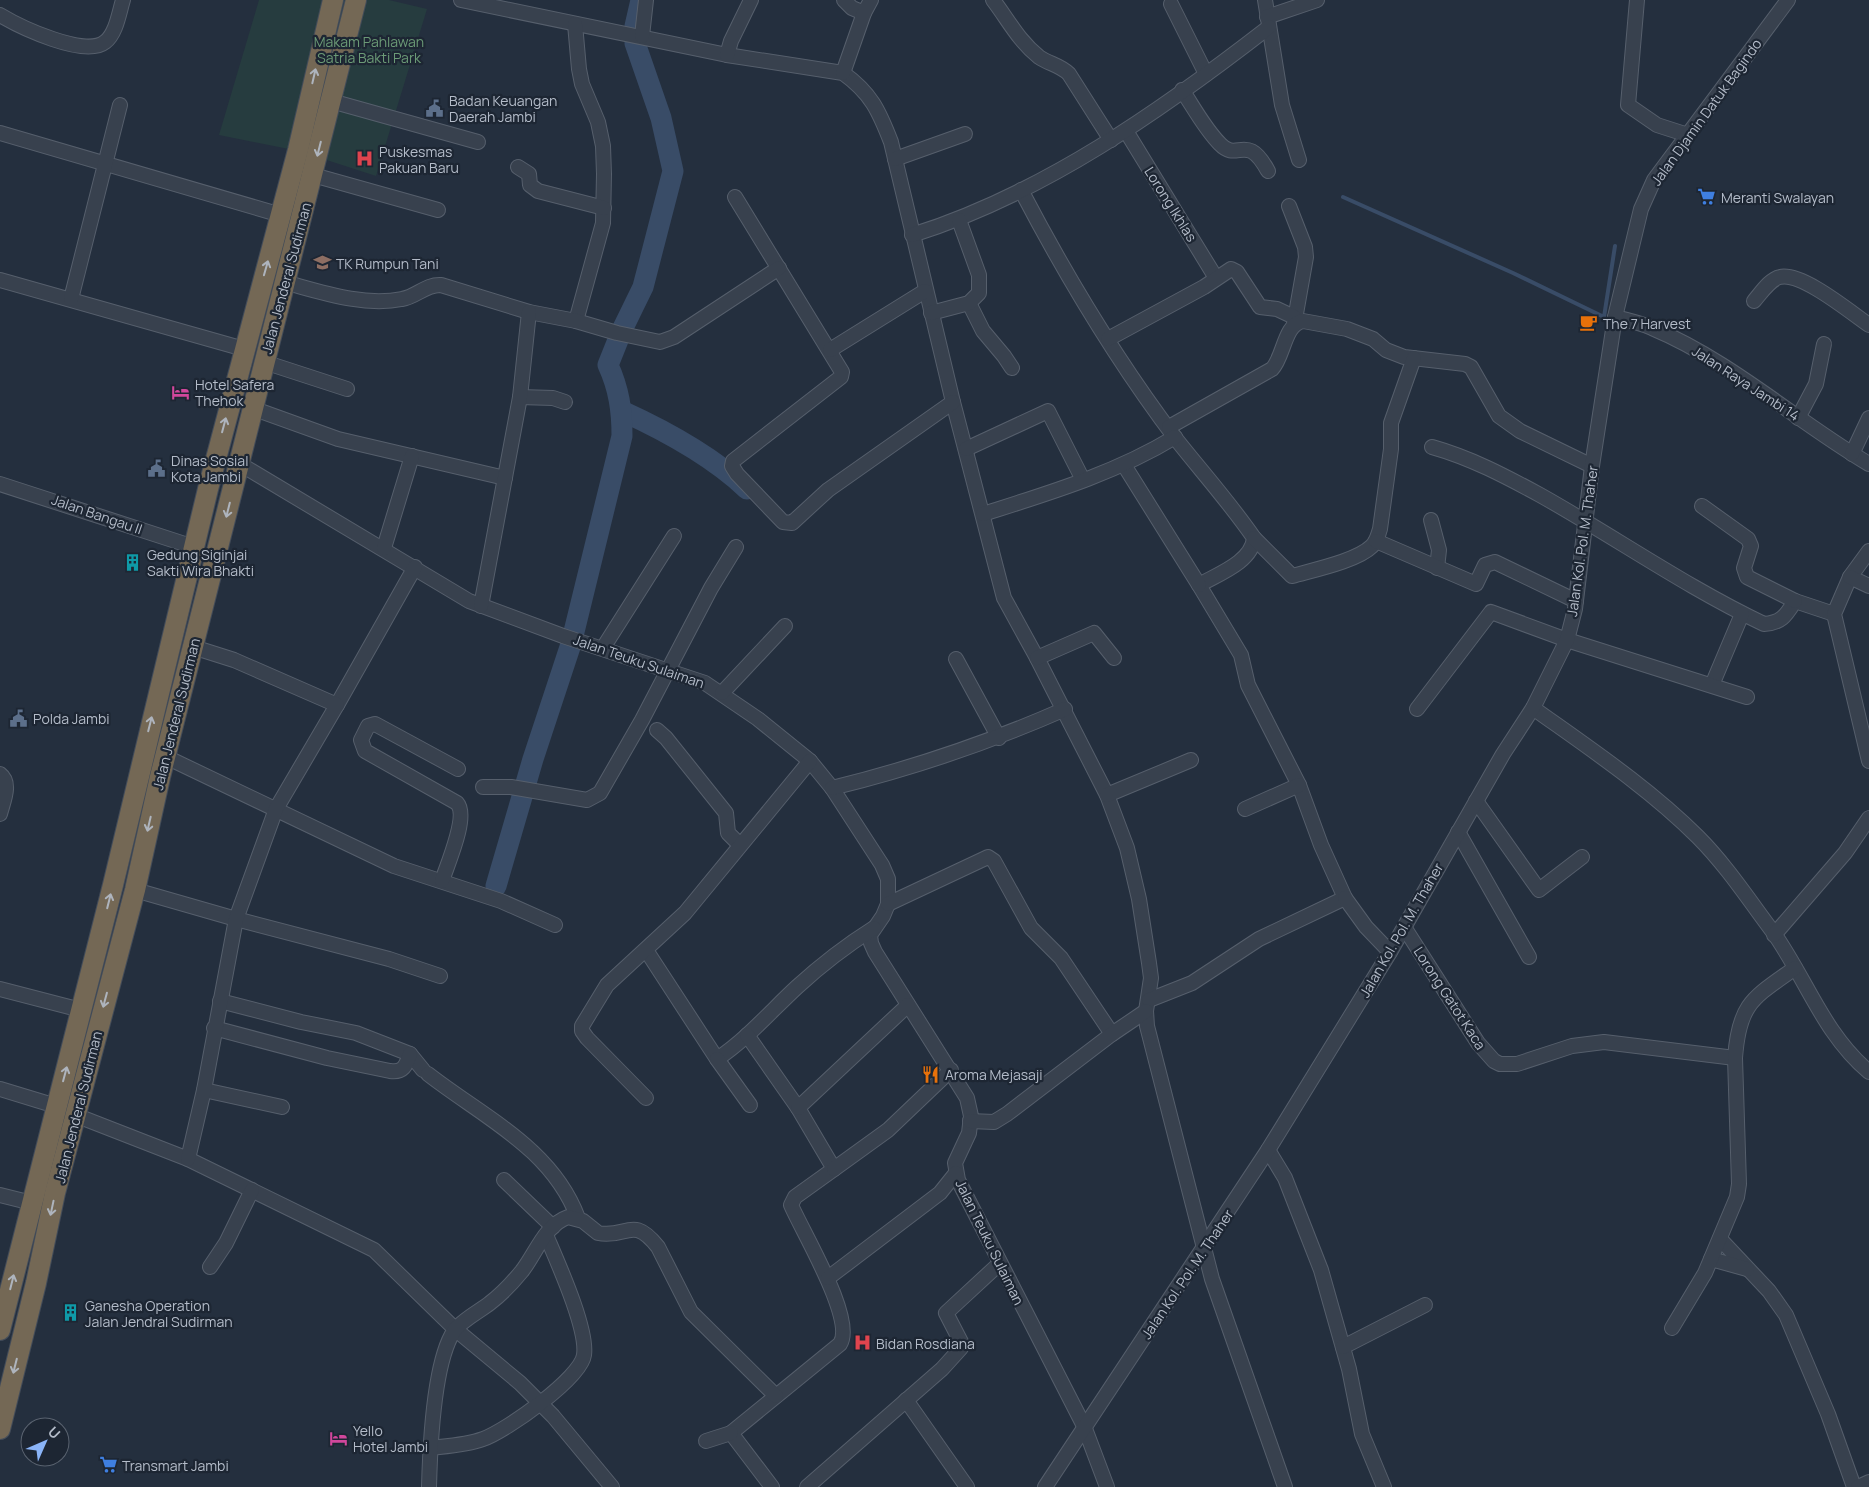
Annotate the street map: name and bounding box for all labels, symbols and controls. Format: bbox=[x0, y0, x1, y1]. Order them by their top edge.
park label: Makam Pahlawan Satria Bakti Park bbox=[314, 32, 424, 67]
street label: Jalan Djamin Datuk Bagindo bbox=[1646, 35, 1766, 189]
one-way arrow bbox=[310, 69, 319, 85]
place label: Badan Keuangan Daerah Jambi bbox=[449, 91, 557, 126]
public building icon: Badan Keuangan Daerah Jambi bbox=[425, 98, 445, 118]
one-way arrow bbox=[314, 141, 323, 157]
place label: Puskesmas Pakuan Baru bbox=[379, 142, 459, 177]
hospital icon: Puskesmas Pakuan Baru bbox=[355, 149, 375, 169]
street label: Lorong Ikhlas bbox=[1140, 163, 1202, 245]
supermarket icon: Meranti Swalayan bbox=[1697, 187, 1717, 207]
place label: Meranti Swalayan bbox=[1721, 188, 1834, 207]
street label: Jalan Jenderal Sudirman bbox=[257, 200, 315, 356]
school or university icon: TK Rumpun Tani bbox=[312, 253, 332, 273]
place label: TK Rumpun Tani bbox=[336, 254, 439, 273]
one-way arrow bbox=[262, 260, 272, 276]
cafe icon: The 7 Harvest bbox=[1579, 313, 1599, 333]
place label: The 7 Harvest bbox=[1603, 314, 1691, 333]
street label: Jalan Raya Jambi 14 bbox=[1689, 341, 1803, 425]
place label: Hotel Safera Thehok bbox=[195, 375, 274, 410]
hotel icon: Hotel Safera Thehok bbox=[171, 382, 191, 402]
one-way arrow bbox=[220, 417, 229, 433]
place label: Dinas Sosial Kota Jambi bbox=[171, 451, 248, 486]
public building icon: Dinas Sosial Kota Jambi bbox=[147, 458, 167, 478]
street label: Jalan Kol. Pol. M. Thaher bbox=[1562, 464, 1602, 618]
street label: Jalan Bangau II bbox=[49, 490, 145, 538]
one-way arrow bbox=[223, 502, 232, 518]
place label: Gedung Siginjai Sakti Wira Bhakti bbox=[147, 545, 254, 580]
building icon: Gedung Siginjai Sakti Wira Bhakti bbox=[123, 552, 143, 572]
street label: Jalan Teuku Sulaiman bbox=[571, 630, 707, 692]
street label: Jalan Jenderal Sudirman bbox=[148, 636, 204, 792]
public building icon: Polda Jambi bbox=[9, 708, 29, 728]
place label: Polda Jambi bbox=[33, 709, 110, 728]
one-way arrow bbox=[146, 717, 155, 733]
one-way arrow bbox=[144, 816, 154, 832]
street label: Jalan Kol. Pol. M. Thaher bbox=[1355, 859, 1447, 1001]
one-way arrow bbox=[105, 893, 115, 909]
street label: Lorong Gatot Kaca bbox=[1410, 943, 1490, 1053]
one-way arrow bbox=[100, 991, 110, 1007]
street label: Jalan Jenderal Sudirman bbox=[50, 1029, 106, 1185]
restaurant icon: Aroma Mejasaji bbox=[921, 1064, 941, 1084]
place label: Aroma Mejasaji bbox=[945, 1065, 1043, 1084]
one-way arrow bbox=[60, 1067, 70, 1083]
street label: Jalan Teuku Sulaiman bbox=[951, 1176, 1029, 1308]
one-way arrow bbox=[47, 1200, 56, 1216]
street label: Jalan Kol. Pol. M. Thaher bbox=[1136, 1205, 1238, 1343]
one-way arrow bbox=[8, 1275, 17, 1291]
place label: Ganesha Operation Jalan Jendral Sudirman bbox=[85, 1296, 233, 1331]
building icon: Ganesha Operation Jalan Jendral Sudirman bbox=[61, 1303, 81, 1323]
hospital icon: Bidan Rosdiana bbox=[852, 1333, 872, 1353]
place label: Bidan Rosdiana bbox=[876, 1334, 975, 1353]
one-way arrow bbox=[10, 1358, 20, 1374]
north arrow bbox=[20, 1417, 70, 1467]
place label: Yello Hotel Jambi bbox=[353, 1421, 428, 1456]
text: U bbox=[44, 1422, 65, 1443]
hotel icon: Yello Hotel Jambi bbox=[329, 1428, 349, 1448]
supermarket icon: Transmart Jambi bbox=[98, 1455, 118, 1475]
place label: Transmart Jambi bbox=[122, 1456, 229, 1475]

